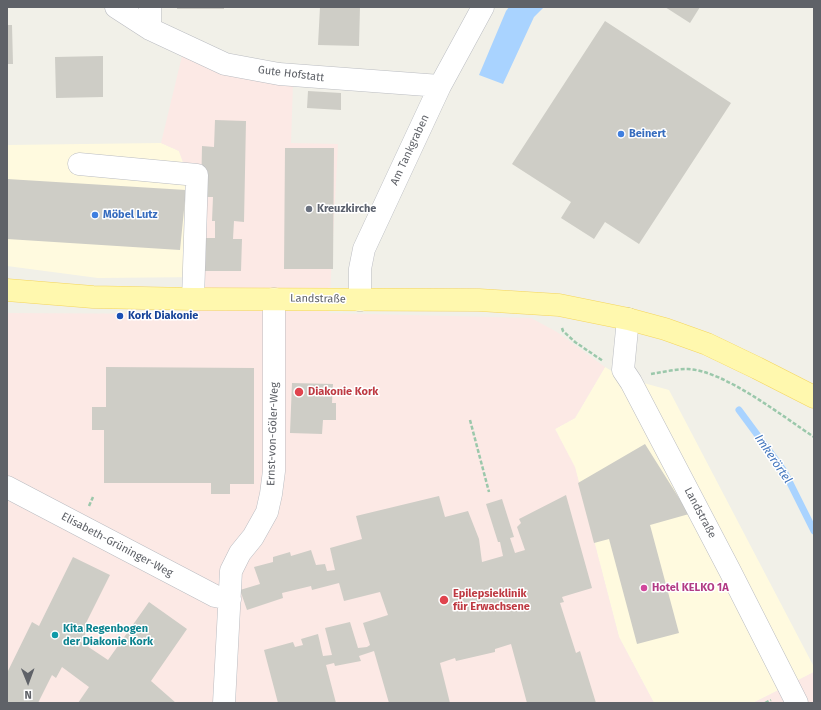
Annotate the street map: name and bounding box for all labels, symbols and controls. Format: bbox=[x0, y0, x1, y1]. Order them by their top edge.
street label: Gute Hofstatt bbox=[257, 63, 325, 85]
street label: Am Tankgraben bbox=[388, 113, 432, 187]
place label: Beinert bbox=[629, 127, 666, 141]
marker: Beinert bbox=[616, 129, 626, 139]
place label: Kreuzkirche bbox=[317, 202, 376, 216]
marker: Kreuzkirche bbox=[304, 204, 314, 214]
place label: Möbel Lutz bbox=[103, 208, 158, 222]
marker: Möbel Lutz bbox=[90, 210, 100, 220]
street label: Landstraße bbox=[290, 292, 346, 306]
place label: Kork Diakonie bbox=[128, 309, 198, 323]
marker: Kork Diakonie bbox=[115, 311, 125, 321]
street label: Ernst-von-Göler-Weg bbox=[265, 382, 281, 486]
place label: Diakonie Kork bbox=[308, 385, 378, 399]
marker: Diakonie Kork bbox=[293, 386, 305, 398]
water label: Imkerörtel bbox=[751, 432, 795, 486]
street label: Landstraße bbox=[681, 485, 719, 541]
street label: Elisabeth-Grüninger-Weg bbox=[59, 510, 175, 580]
place label: Hotel KELKO 1A bbox=[652, 581, 729, 595]
marker: Hotel KELKO 1A bbox=[639, 583, 649, 593]
place label: Epilepsieklinik für Erwachsene bbox=[453, 587, 530, 613]
marker: Epilepsieklinik für Erwachsene bbox=[438, 594, 450, 606]
place label: Kita Regenbogen der Diakonie Kork bbox=[63, 622, 153, 648]
marker: Kita Regenbogen der Diakonie Kork bbox=[50, 630, 60, 640]
north arrow bbox=[8, 662, 48, 702]
text: N bbox=[24, 688, 32, 701]

